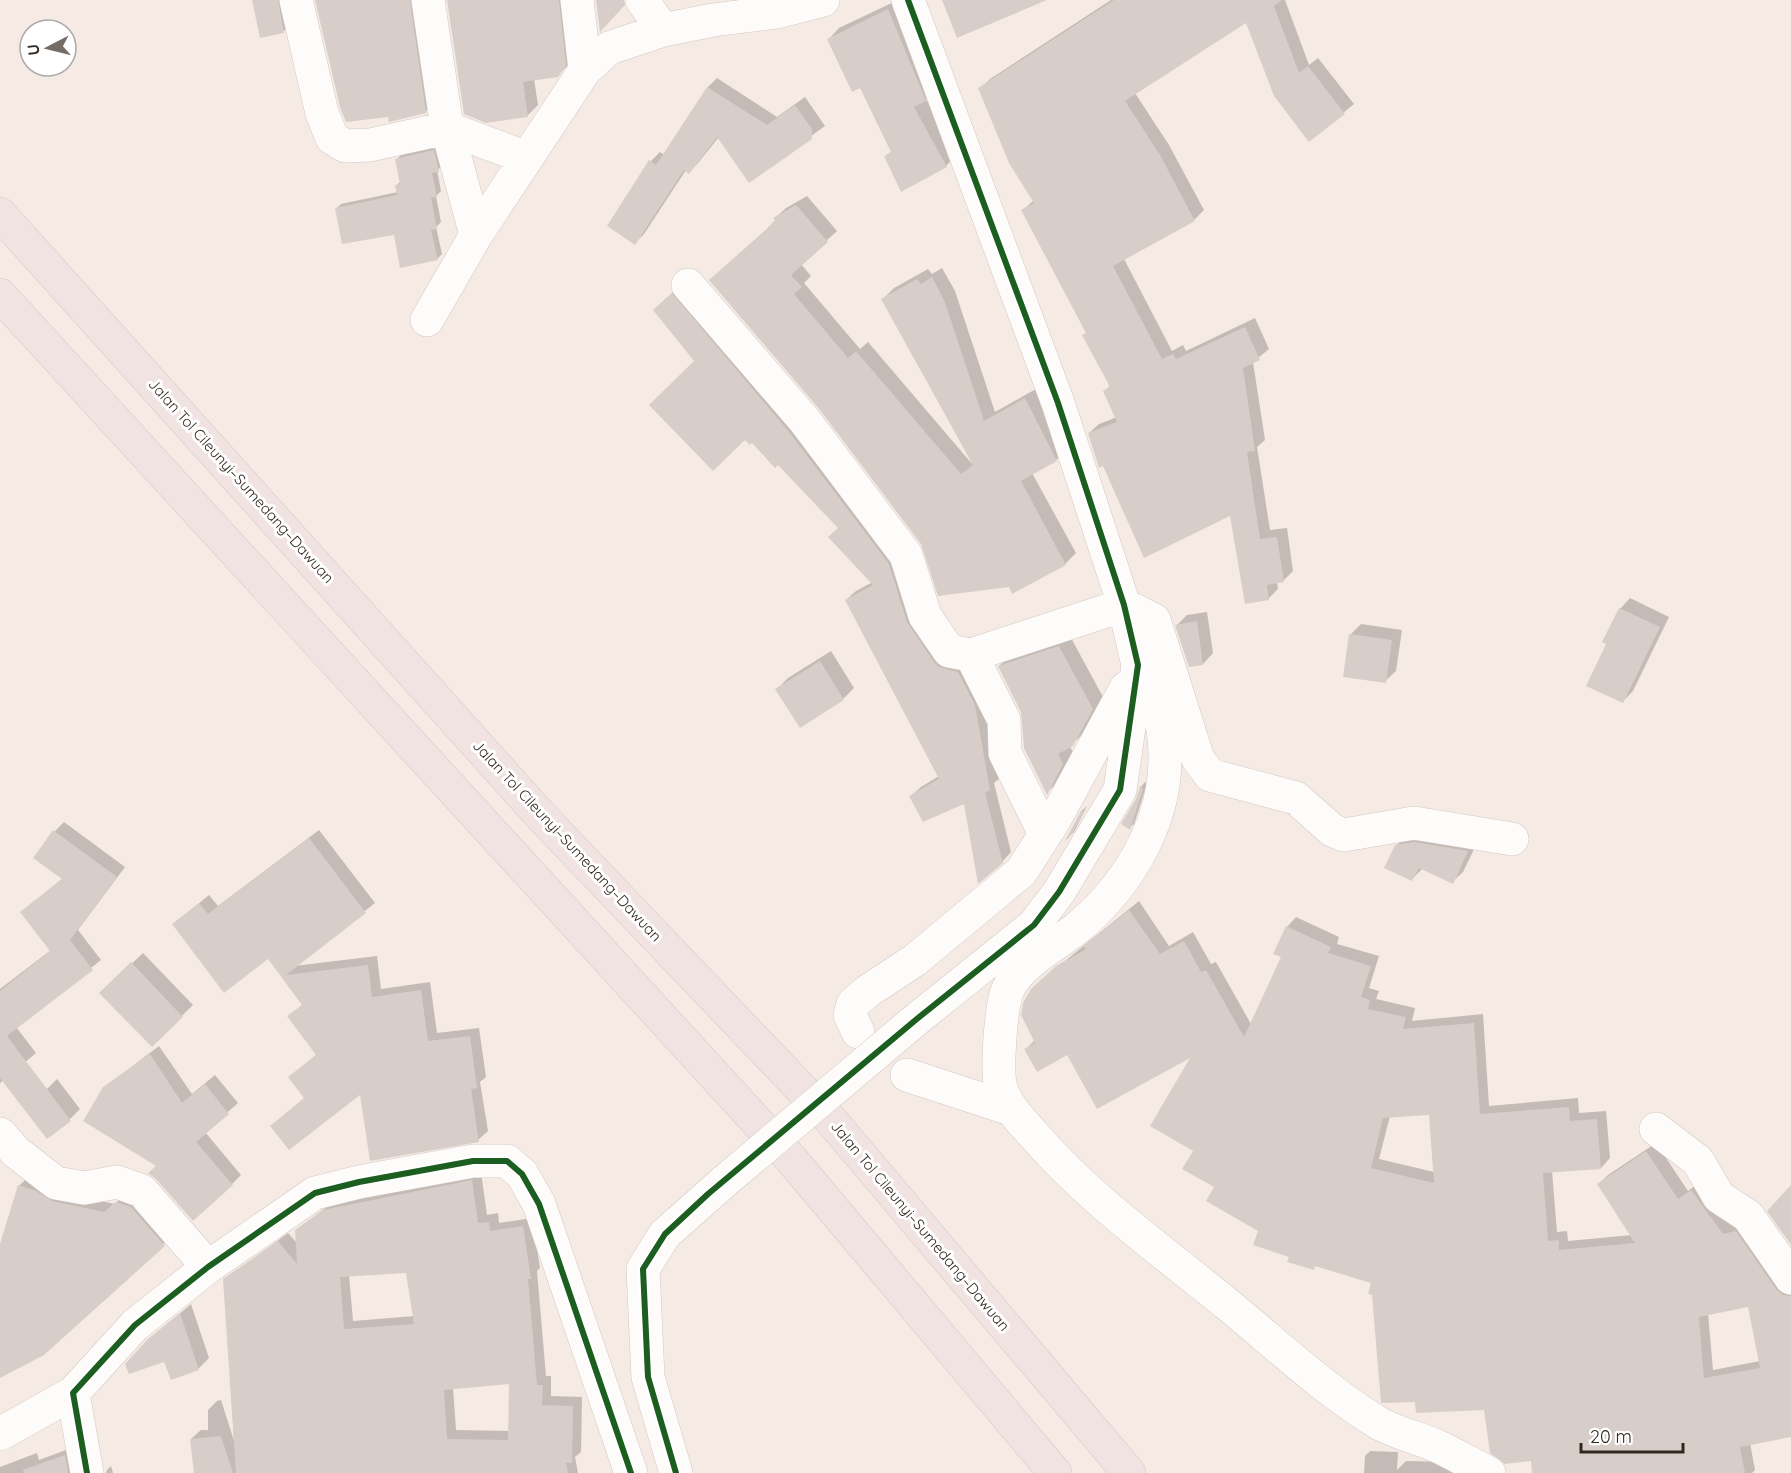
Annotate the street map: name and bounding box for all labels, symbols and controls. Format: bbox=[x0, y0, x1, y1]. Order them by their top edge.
north arrow bbox=[18, 18, 78, 78]
text: U bbox=[22, 43, 44, 57]
street label: Jalan Tol Cileunyi–Sumedang–Dawuan bbox=[144, 375, 338, 587]
street label: Jalan Tol Cileunyi–Sumedang–Dawuan bbox=[469, 736, 666, 945]
street label: Jalan Tol Cileunyi–Sumedang–Dawuan bbox=[827, 1117, 1014, 1335]
scale bar bbox=[1581, 1416, 1683, 1454]
text: 20 m bbox=[1590, 1425, 1632, 1448]

